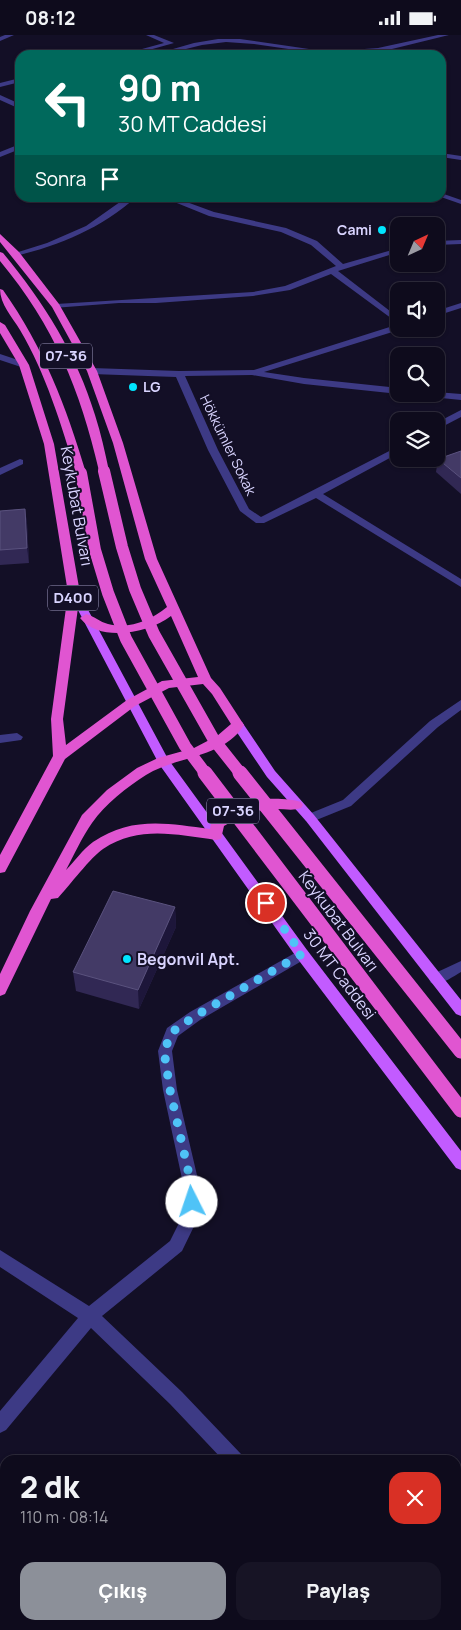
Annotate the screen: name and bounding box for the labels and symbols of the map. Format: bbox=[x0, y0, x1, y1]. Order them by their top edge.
north arrow bbox=[390, 217, 445, 273]
place label: Cami bbox=[337, 220, 372, 239]
marker: Cami bbox=[376, 224, 388, 236]
road number: 07-36 bbox=[40, 343, 92, 369]
place label: LG bbox=[143, 377, 160, 396]
marker: LG bbox=[127, 381, 139, 393]
street label: Hökkümler Sokak bbox=[196, 391, 262, 499]
street label: Keykubat Bulvarı bbox=[56, 445, 98, 567]
road number: D400 bbox=[48, 585, 98, 611]
road number: 07-36 bbox=[207, 799, 259, 823]
street label: Keykubat Bulvarı bbox=[294, 866, 384, 976]
pin bbox=[245, 882, 287, 924]
street label: 30 MT Caddesi bbox=[299, 924, 381, 1024]
place label: Begonvil Apt. bbox=[137, 948, 240, 970]
marker: Begonvil Apt. bbox=[121, 953, 133, 965]
position arrow bbox=[165, 1175, 217, 1227]

